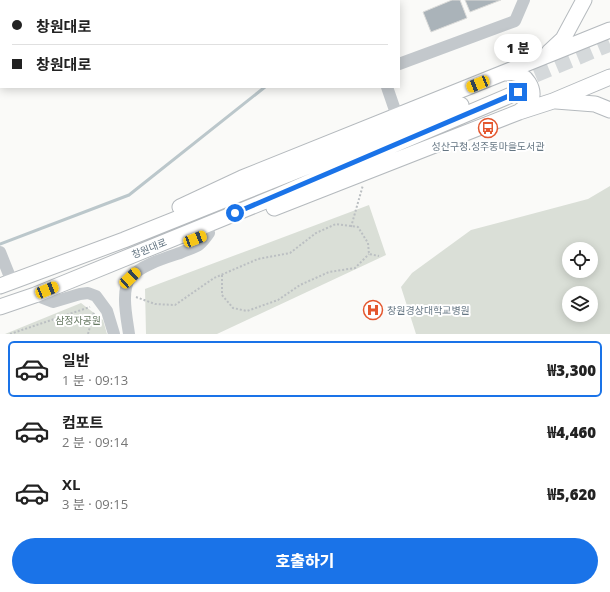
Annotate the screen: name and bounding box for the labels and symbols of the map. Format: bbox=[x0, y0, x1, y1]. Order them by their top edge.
callout: 1 분 bbox=[494, 34, 542, 62]
car bbox=[465, 74, 491, 94]
route end bbox=[509, 83, 527, 101]
bus stop icon: 성산구청.성주동마을도서관 bbox=[477, 117, 499, 139]
place label: 성산구청.성주동마을도서관 bbox=[431, 139, 545, 153]
route start bbox=[226, 204, 244, 222]
car bbox=[182, 229, 208, 249]
street label: 창원대로 bbox=[129, 235, 169, 261]
car bbox=[117, 265, 143, 291]
car bbox=[34, 280, 60, 300]
hospital icon: 창원경상대학교병원 bbox=[362, 299, 384, 321]
place label: 창원경상대학교병원 bbox=[387, 303, 470, 317]
park label: 삼정자공원 bbox=[55, 313, 101, 327]

